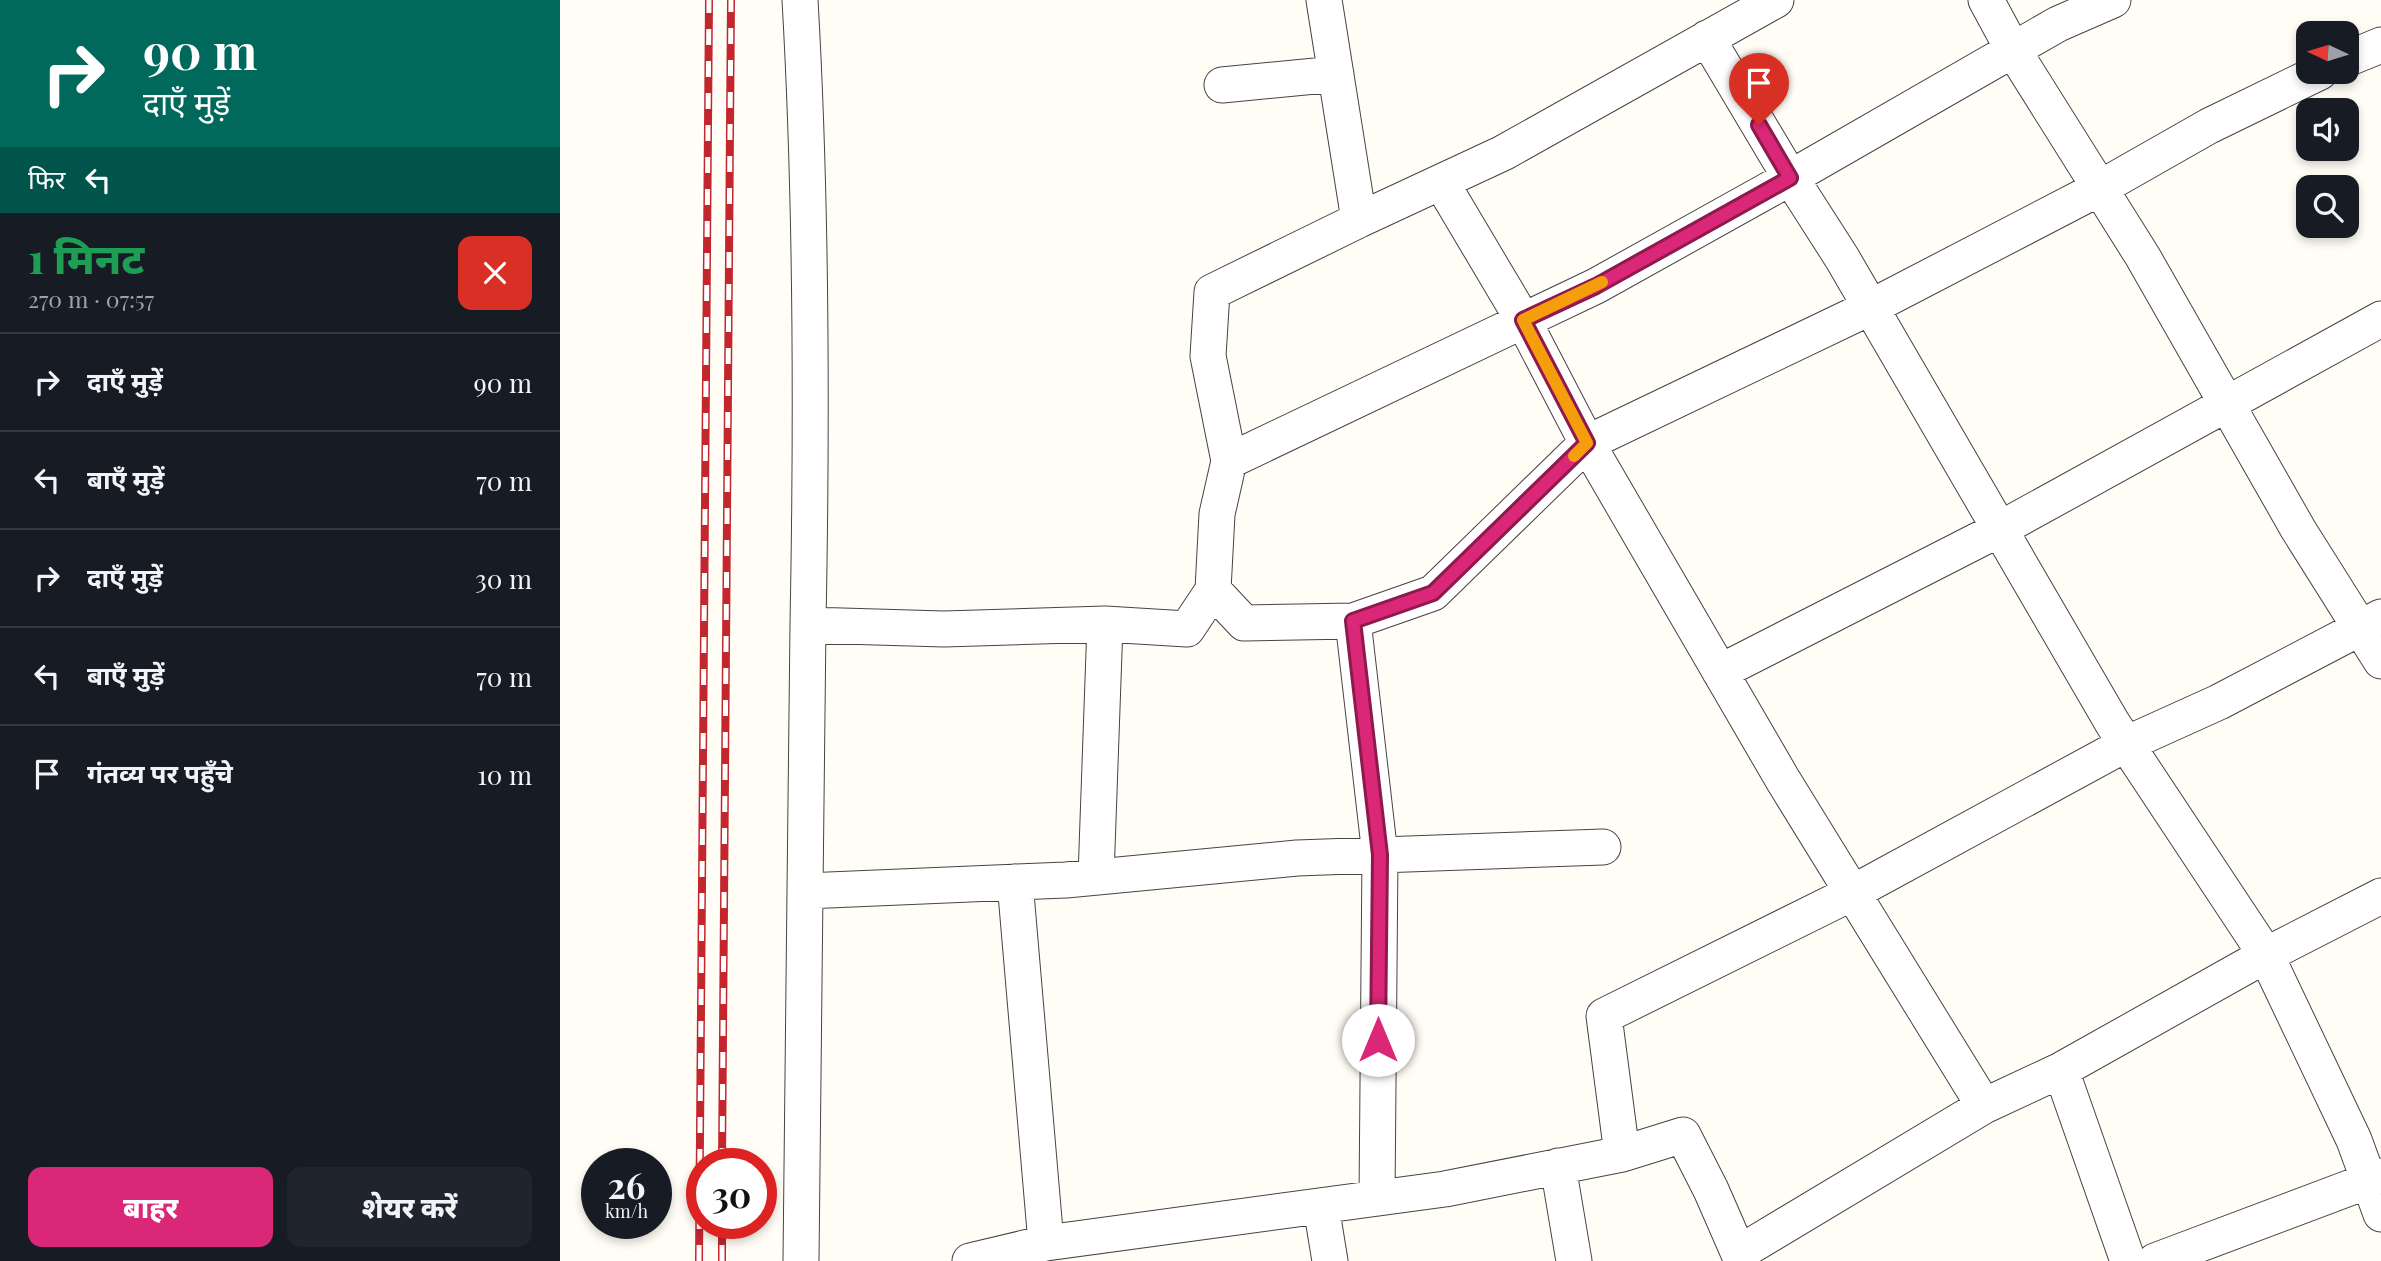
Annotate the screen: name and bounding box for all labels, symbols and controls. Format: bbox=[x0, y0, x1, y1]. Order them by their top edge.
text: 90 m bbox=[143, 17, 257, 82]
north arrow bbox=[2296, 21, 2359, 84]
map controls bbox=[2296, 21, 2359, 238]
icon: right bbox=[28, 28, 119, 119]
pin bbox=[1729, 53, 1789, 125]
icon: arrive bbox=[1740, 64, 1778, 102]
text: दाएँ मुड़ें bbox=[143, 80, 230, 123]
button: sound bbox=[2296, 98, 2359, 161]
text: फिर bbox=[28, 161, 65, 196]
icon: left bbox=[79, 161, 117, 199]
button: search bbox=[2296, 175, 2359, 238]
text: 1 मिनट bbox=[28, 229, 144, 285]
button: close bbox=[458, 236, 532, 310]
text: 270 m · 07:57 bbox=[28, 283, 154, 314]
icon: right bbox=[28, 363, 66, 401]
text: दाएँ मुड़ें bbox=[87, 363, 163, 398]
text: 90 m bbox=[474, 365, 532, 400]
icon: left bbox=[28, 461, 66, 499]
text: बाएँ मुड़ें bbox=[87, 461, 164, 496]
text: 70 m bbox=[476, 463, 532, 498]
icon: right bbox=[28, 559, 66, 597]
text: दाएँ मुड़ें bbox=[87, 559, 163, 594]
text: 30 m bbox=[475, 561, 532, 596]
icon: left bbox=[28, 657, 66, 695]
text: बाएँ मुड़ें bbox=[87, 657, 164, 692]
text: 70 m bbox=[476, 659, 532, 694]
icon: arrive bbox=[28, 755, 66, 793]
text: गंतव्य पर पहुँचे bbox=[87, 755, 233, 790]
text: 10 m bbox=[477, 757, 532, 792]
position arrow bbox=[1341, 1003, 1415, 1077]
speed limit sign: 30 bbox=[686, 1148, 777, 1239]
text: 26 bbox=[608, 1161, 645, 1208]
button: बाहर bbox=[28, 1167, 273, 1247]
button: शेयर करें bbox=[287, 1167, 532, 1247]
text: km/h bbox=[605, 1199, 648, 1223]

